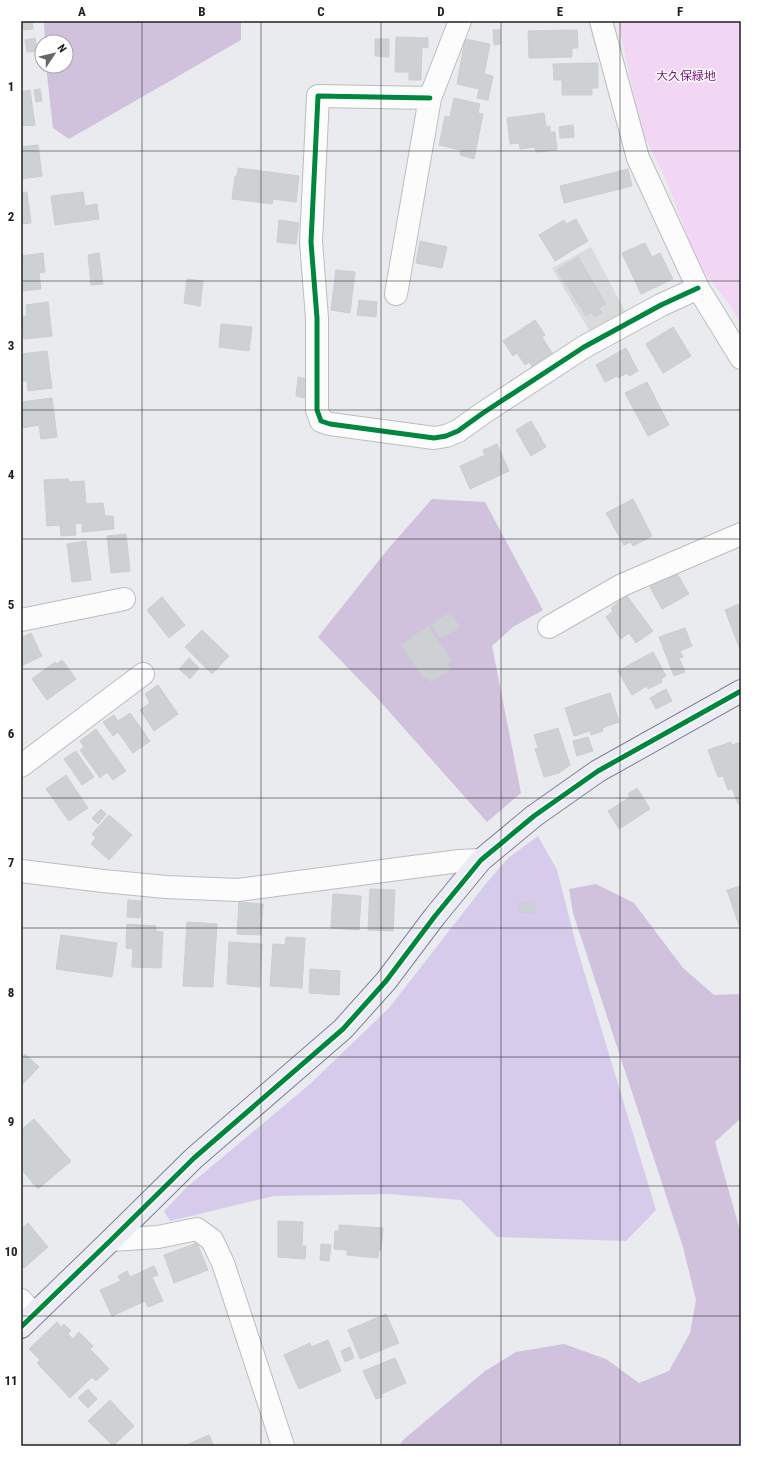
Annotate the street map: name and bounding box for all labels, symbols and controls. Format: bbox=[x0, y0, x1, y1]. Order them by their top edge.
text: A bbox=[78, 4, 86, 19]
text: B bbox=[198, 4, 206, 19]
text: C bbox=[317, 4, 325, 19]
text: D bbox=[437, 4, 445, 19]
text: E bbox=[557, 4, 564, 19]
text: F bbox=[677, 4, 683, 19]
north arrow bbox=[34, 34, 74, 74]
text: N bbox=[55, 42, 69, 55]
park label: 大久保緑地 bbox=[656, 69, 716, 83]
text: 1 bbox=[8, 79, 14, 94]
text: 2 bbox=[8, 209, 15, 224]
text: 3 bbox=[8, 338, 14, 353]
text: 4 bbox=[8, 467, 15, 482]
text: 5 bbox=[8, 597, 15, 612]
text: 6 bbox=[8, 726, 15, 741]
text: 7 bbox=[8, 855, 15, 870]
text: 8 bbox=[8, 985, 14, 1000]
text: 9 bbox=[8, 1114, 14, 1129]
text: 10 bbox=[4, 1244, 18, 1259]
text: 11 bbox=[4, 1373, 18, 1388]

